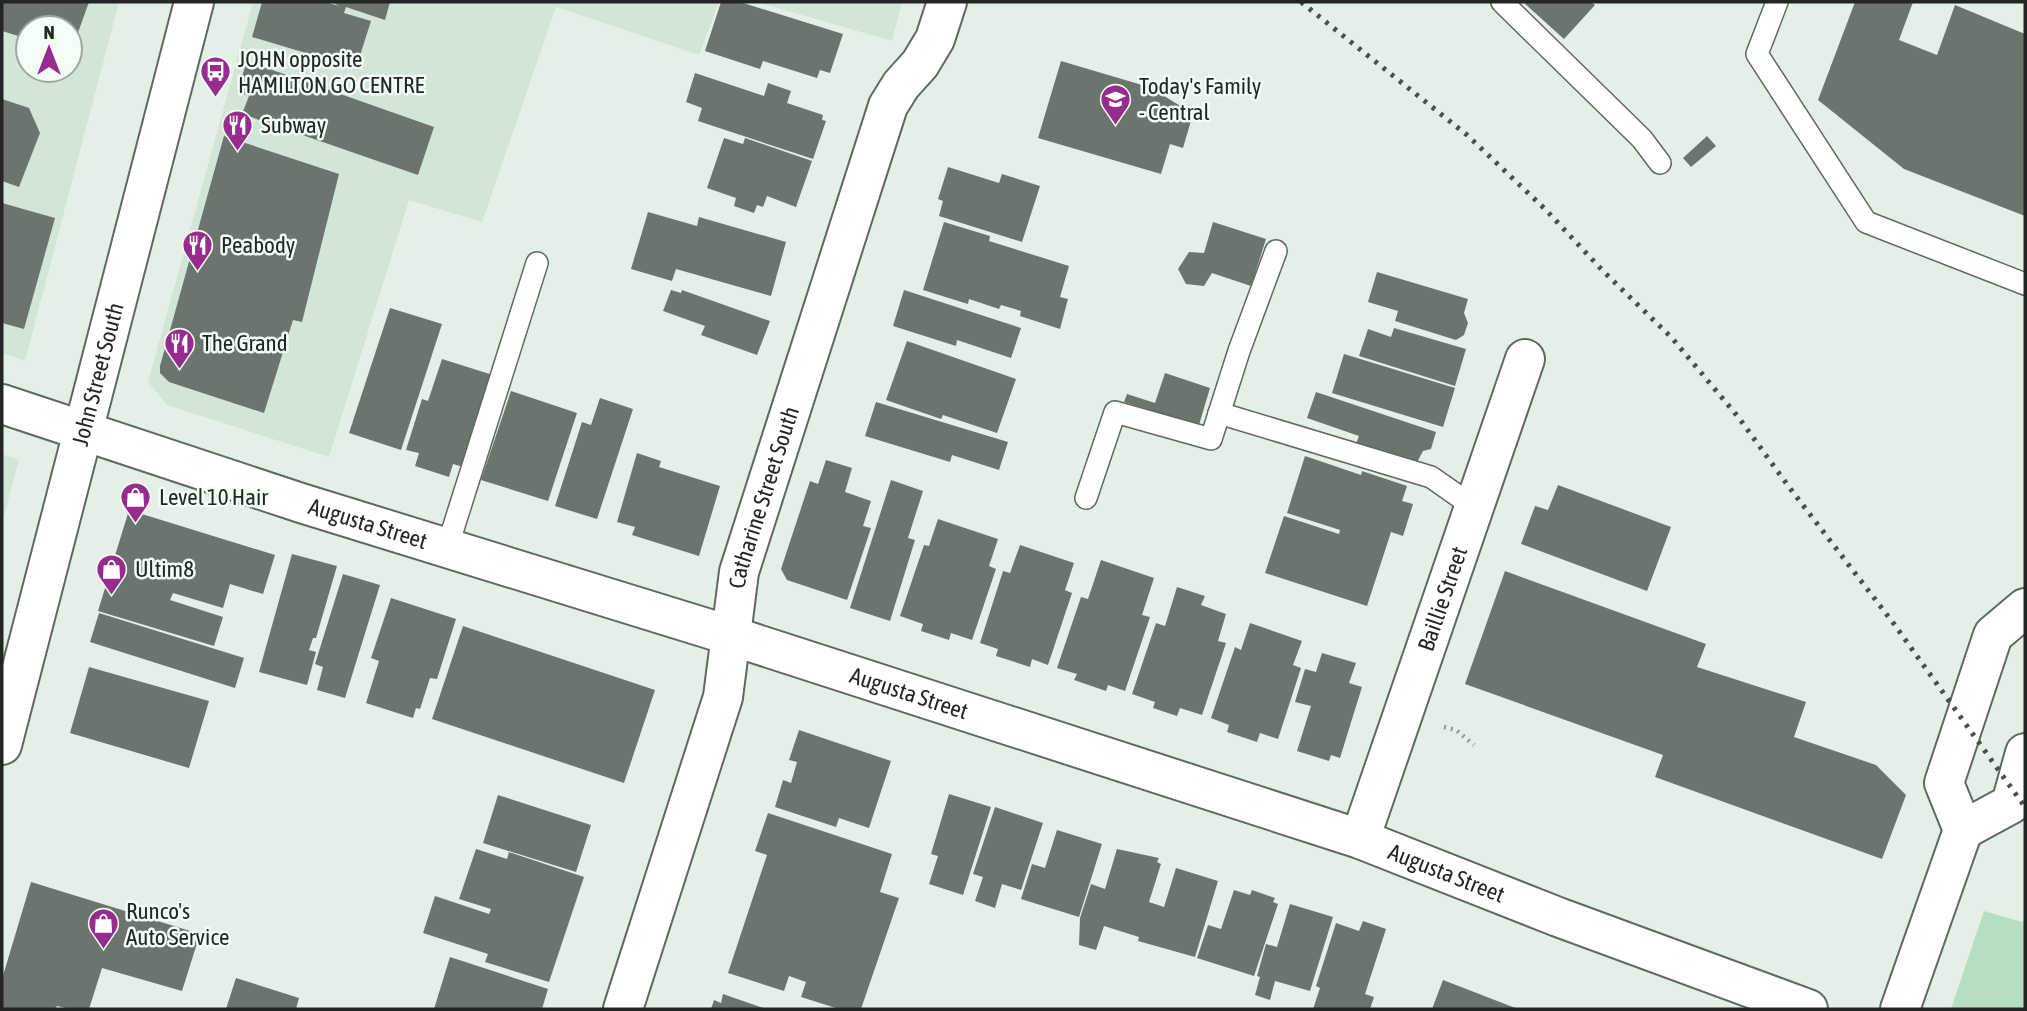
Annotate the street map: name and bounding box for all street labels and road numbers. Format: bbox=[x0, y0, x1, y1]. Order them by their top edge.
street label: John Street South bbox=[67, 300, 129, 448]
street label: Catharine Street South bbox=[724, 403, 804, 590]
street label: Augusta Street bbox=[306, 493, 430, 554]
street label: Baillie Street bbox=[1413, 543, 1473, 654]
street label: Augusta Street bbox=[847, 662, 971, 724]
street label: Augusta Street bbox=[1385, 839, 1508, 908]

